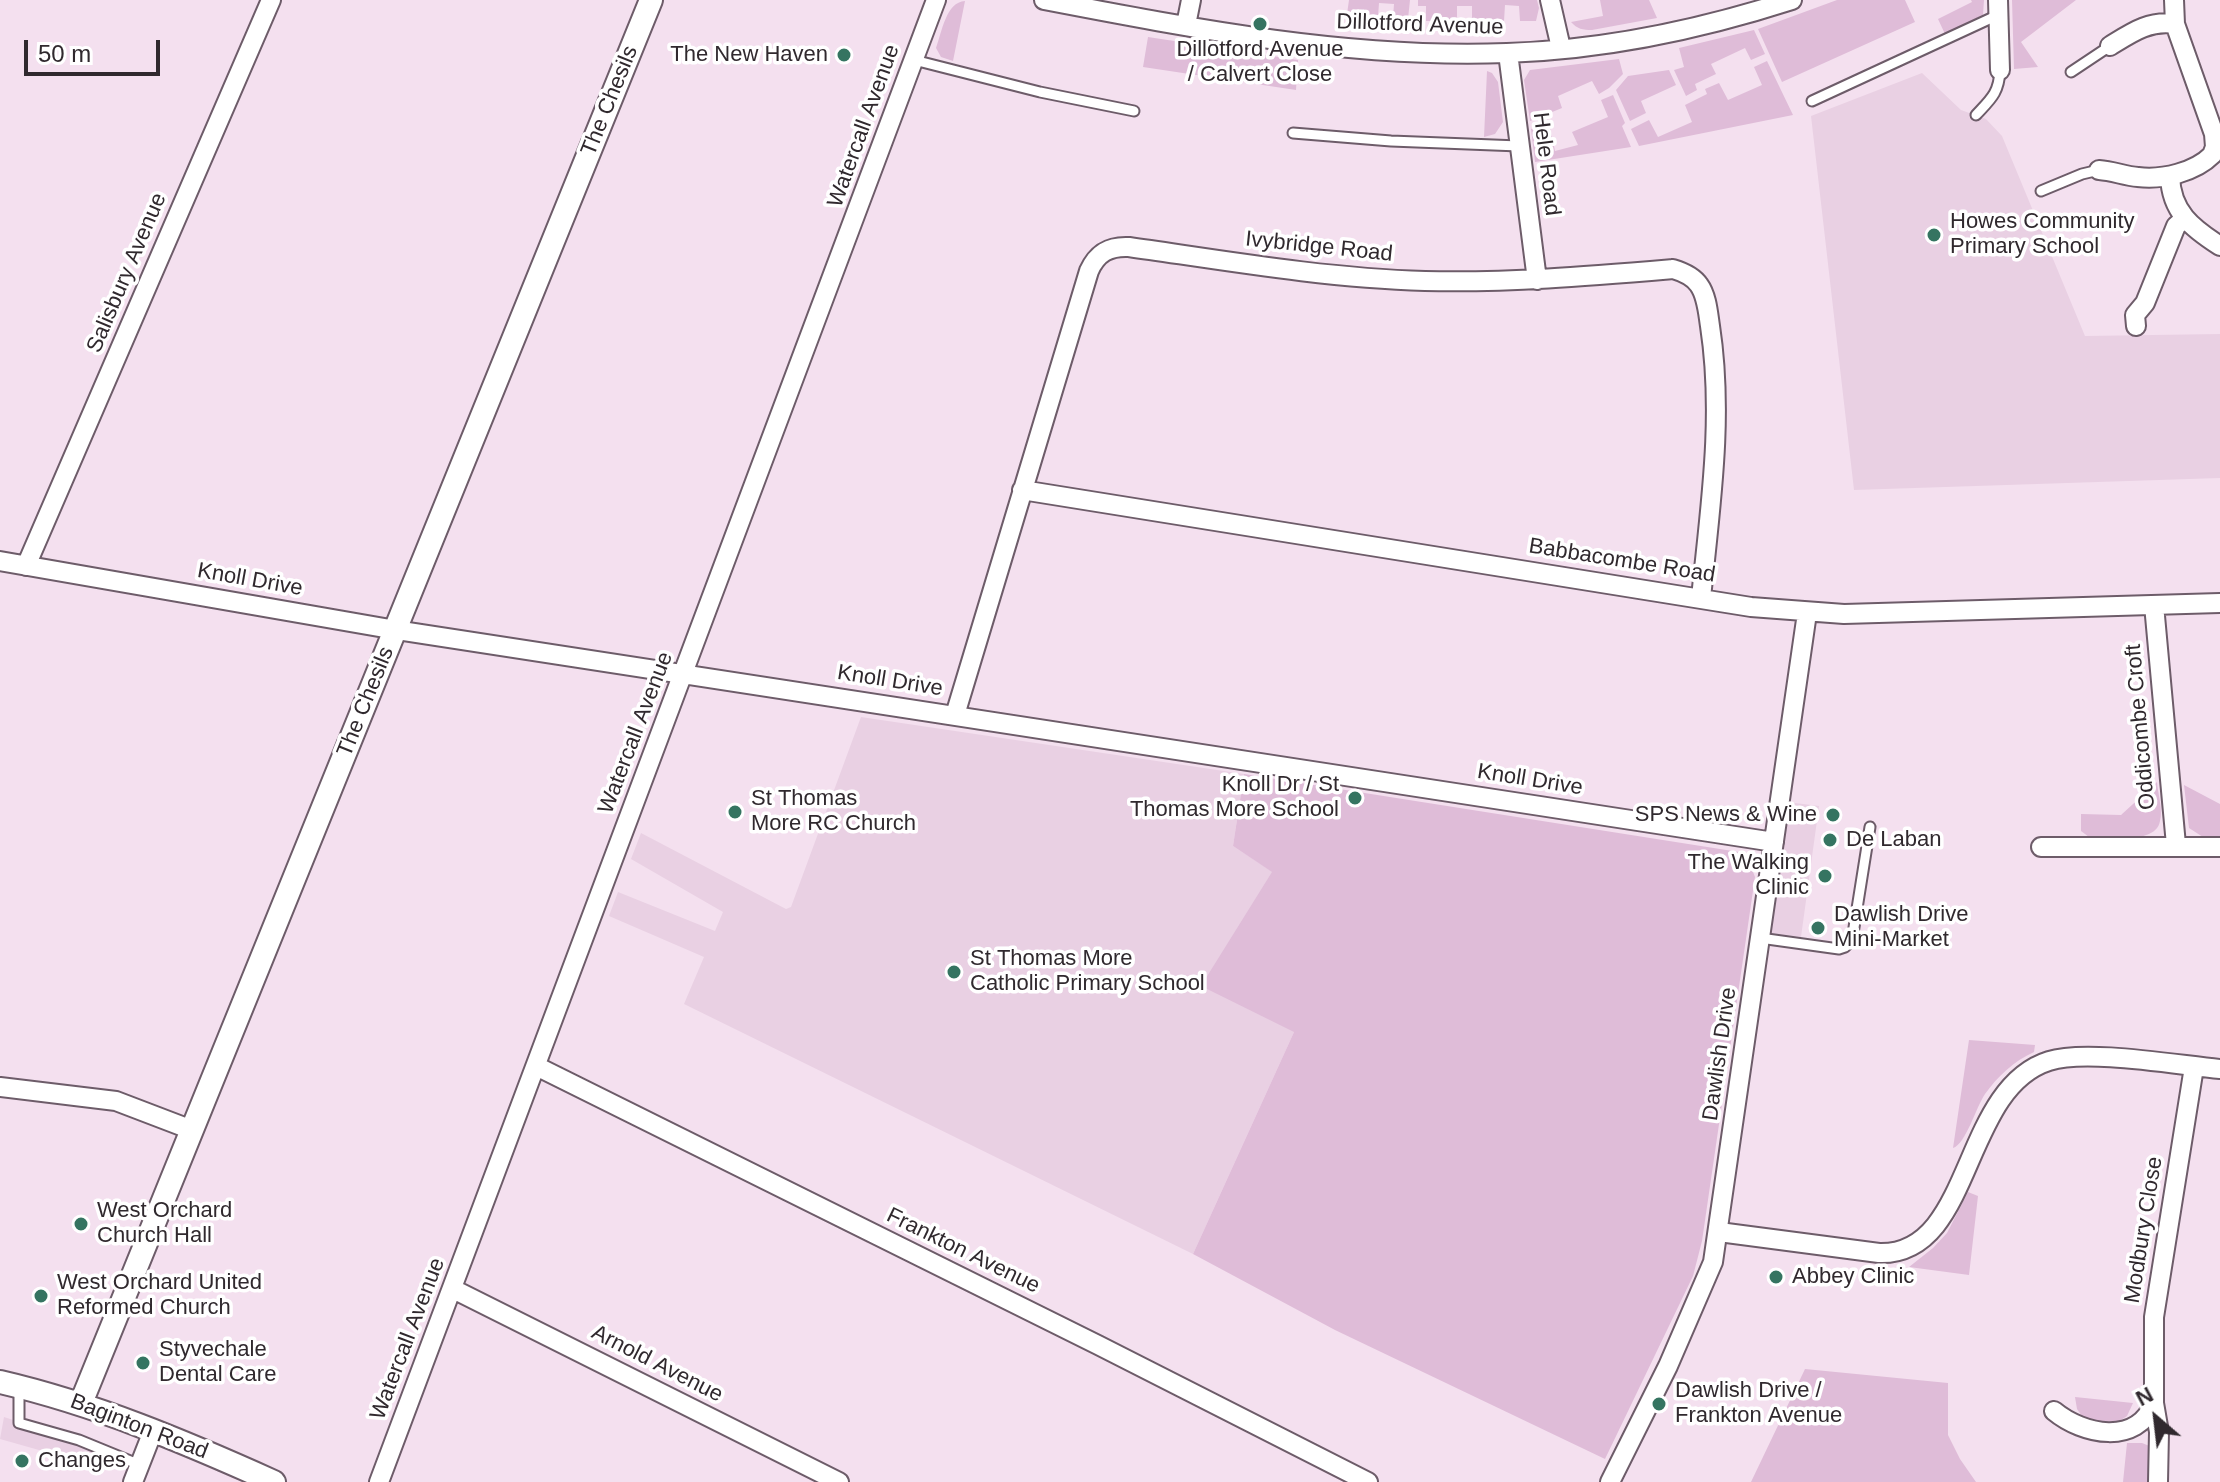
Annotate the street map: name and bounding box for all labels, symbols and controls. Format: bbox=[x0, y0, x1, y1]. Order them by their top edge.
street label: Dillotford Avenue bbox=[1336, 9, 1504, 41]
marker: Dillotford Avenue / Calvert Close bbox=[1251, 15, 1269, 33]
scale bar bbox=[28, 24, 164, 74]
place label: Dillotford Avenue / Calvert Close bbox=[1176, 37, 1344, 88]
text: 50 m bbox=[38, 40, 91, 67]
street label: Watercall Avenue bbox=[822, 41, 906, 211]
street label: The Chesils bbox=[576, 42, 644, 160]
place label: The New Haven bbox=[670, 42, 828, 68]
marker: The New Haven bbox=[835, 46, 853, 64]
street label: Hele Road bbox=[1527, 111, 1565, 217]
street label: Salisbury Avenue bbox=[81, 189, 173, 357]
place label: Howes Community Primary School bbox=[1950, 209, 2135, 260]
street label: Ivybridge Road bbox=[1244, 226, 1394, 268]
marker: Howes Community Primary School bbox=[1925, 226, 1943, 244]
street label: Babbacombe Road bbox=[1527, 533, 1717, 589]
street label: Knoll Drive bbox=[195, 558, 305, 602]
street label: The Chesils bbox=[332, 643, 400, 761]
street label: Oddicombe Croft bbox=[2121, 643, 2161, 811]
street label: Watercall Avenue bbox=[593, 648, 679, 818]
street label: Knoll Drive bbox=[835, 660, 945, 702]
street label: Knoll Drive bbox=[1475, 759, 1585, 801]
place label: Knoll Dr / St Thomas More School bbox=[1130, 772, 1339, 824]
place label: St Thomas More RC Church bbox=[751, 786, 916, 838]
marker: Knoll Dr / St Thomas More School bbox=[1346, 789, 1364, 807]
place label: SPS News & Wine bbox=[1635, 802, 1817, 828]
marker: St Thomas More RC Church bbox=[726, 803, 744, 821]
marker: SPS News & Wine bbox=[1824, 806, 1842, 824]
place label: De Laban bbox=[1846, 827, 1941, 853]
marker: De Laban bbox=[1821, 831, 1839, 849]
place label: The Walking Clinic bbox=[1688, 850, 1809, 902]
marker: The Walking Clinic bbox=[1816, 867, 1834, 885]
place label: Dawlish Drive Mini-Market bbox=[1834, 902, 1968, 954]
marker: Dawlish Drive Mini-Market bbox=[1809, 919, 1827, 937]
place label: St Thomas More Catholic Primary School bbox=[970, 946, 1205, 998]
marker: St Thomas More Catholic Primary School bbox=[945, 963, 963, 981]
street label: Dawlish Drive bbox=[1698, 986, 1742, 1122]
street label: Modbury Close bbox=[2119, 1155, 2169, 1305]
place label: West Orchard Church Hall bbox=[97, 1198, 232, 1250]
street label: Frankton Avenue bbox=[882, 1202, 1044, 1300]
marker: West Orchard Church Hall bbox=[72, 1215, 90, 1233]
street label: Watercall Avenue bbox=[365, 1254, 451, 1424]
place label: Abbey Clinic bbox=[1792, 1264, 1914, 1290]
marker: Abbey Clinic bbox=[1767, 1268, 1785, 1286]
place label: West Orchard United Reformed Church bbox=[57, 1270, 262, 1322]
marker: West Orchard United Reformed Church bbox=[32, 1287, 50, 1305]
street label: Arnold Avenue bbox=[587, 1320, 727, 1408]
place label: Styvechale Dental Care bbox=[159, 1337, 276, 1388]
marker: Styvechale Dental Care bbox=[134, 1354, 152, 1372]
place label: Dawlish Drive / Frankton Avenue bbox=[1675, 1378, 1842, 1430]
north arrow bbox=[2116, 1378, 2196, 1458]
text: N bbox=[2132, 1382, 2157, 1411]
street label: Baginton Road bbox=[66, 1389, 212, 1465]
marker: Dawlish Drive / Frankton Avenue bbox=[1650, 1395, 1668, 1413]
place label: Changes bbox=[38, 1448, 126, 1474]
marker: Changes bbox=[13, 1452, 31, 1470]

